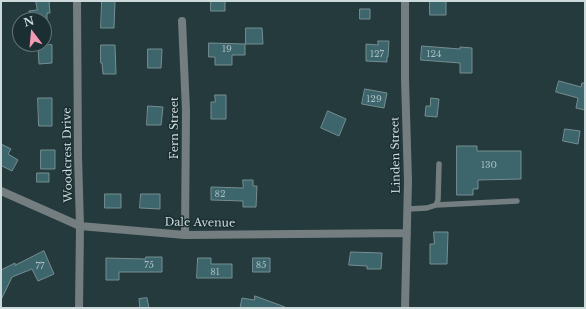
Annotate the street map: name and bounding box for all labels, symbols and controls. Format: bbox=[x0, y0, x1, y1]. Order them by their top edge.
north arrow bbox=[12, 12, 52, 52]
text: N bbox=[22, 13, 36, 30]
house number: 19 bbox=[222, 44, 232, 54]
house number: 127 bbox=[370, 49, 384, 59]
house number: 124 bbox=[427, 49, 441, 59]
house number: 129 bbox=[366, 94, 382, 104]
street label: Fern Street bbox=[168, 97, 182, 159]
street label: Woodcrest Drive bbox=[61, 107, 75, 203]
street label: Linden Street bbox=[389, 116, 403, 194]
house number: 130 bbox=[481, 160, 497, 170]
house number: 82 bbox=[215, 189, 225, 199]
street label: Dale Avenue bbox=[165, 216, 235, 230]
house number: 75 bbox=[144, 260, 154, 270]
house number: 85 bbox=[256, 260, 266, 270]
house number: 77 bbox=[35, 261, 45, 271]
house number: 81 bbox=[210, 267, 220, 277]

